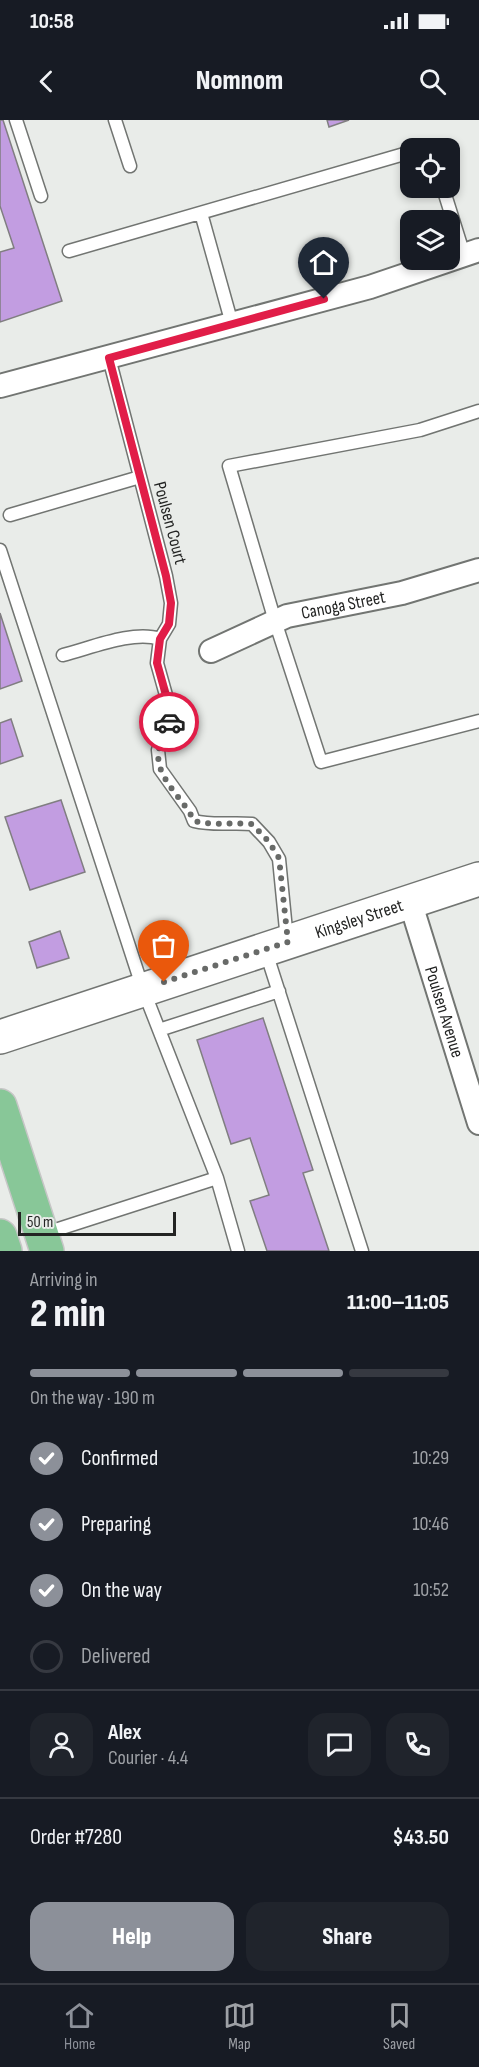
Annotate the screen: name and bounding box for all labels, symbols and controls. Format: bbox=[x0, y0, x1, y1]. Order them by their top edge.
text: 10:58 bbox=[30, 8, 74, 35]
icon: back bbox=[30, 65, 63, 98]
text: Nomnom bbox=[196, 65, 283, 97]
icon: search bbox=[416, 65, 449, 98]
map controls bbox=[400, 138, 460, 270]
button: locate bbox=[400, 138, 460, 198]
button: layers bbox=[400, 210, 460, 270]
pin bbox=[298, 237, 349, 299]
icon: home bbox=[307, 246, 340, 279]
street label: Poulsen Court bbox=[149, 479, 191, 567]
street label: Canoga Street bbox=[299, 586, 388, 623]
courier bbox=[139, 692, 199, 752]
icon: car bbox=[153, 706, 186, 739]
street label: Kingsley Street bbox=[312, 894, 406, 943]
pin bbox=[138, 920, 189, 982]
icon: bag bbox=[147, 929, 180, 962]
street label: Poulsen Avenue bbox=[420, 964, 468, 1060]
scale bar bbox=[18, 1209, 176, 1236]
text: 50 m bbox=[27, 1213, 53, 1232]
text: Arriving in bbox=[30, 1268, 98, 1292]
text: 11:00–11:05 bbox=[347, 1289, 449, 1316]
text: 2 min bbox=[30, 1291, 106, 1338]
text: On the way · 190 m bbox=[30, 1386, 155, 1410]
icon: check bbox=[30, 1442, 63, 1475]
text: Confirmed bbox=[81, 1445, 158, 1472]
text: 10:29 bbox=[412, 1446, 449, 1470]
icon: check bbox=[30, 1508, 63, 1541]
text: Preparing bbox=[81, 1511, 151, 1538]
text: 10:46 bbox=[412, 1512, 449, 1536]
icon: check bbox=[30, 1574, 63, 1607]
text: On the way bbox=[81, 1577, 162, 1604]
text: 10:52 bbox=[413, 1578, 449, 1602]
text: Delivered bbox=[81, 1643, 150, 1670]
button: person bbox=[30, 1713, 93, 1776]
button: chat bbox=[308, 1713, 371, 1776]
button: phone bbox=[386, 1713, 449, 1776]
text: Alex bbox=[108, 1719, 141, 1746]
text: Courier · 4.4 bbox=[108, 1746, 188, 1770]
text: Order #7280 bbox=[30, 1824, 122, 1851]
text: $43.50 bbox=[392, 1824, 449, 1851]
button: Help bbox=[30, 1902, 234, 1971]
button: Share bbox=[246, 1902, 449, 1971]
tab: Home bbox=[63, 1999, 96, 2054]
tab: Map bbox=[223, 1999, 256, 2054]
tab: Saved bbox=[383, 1999, 416, 2054]

